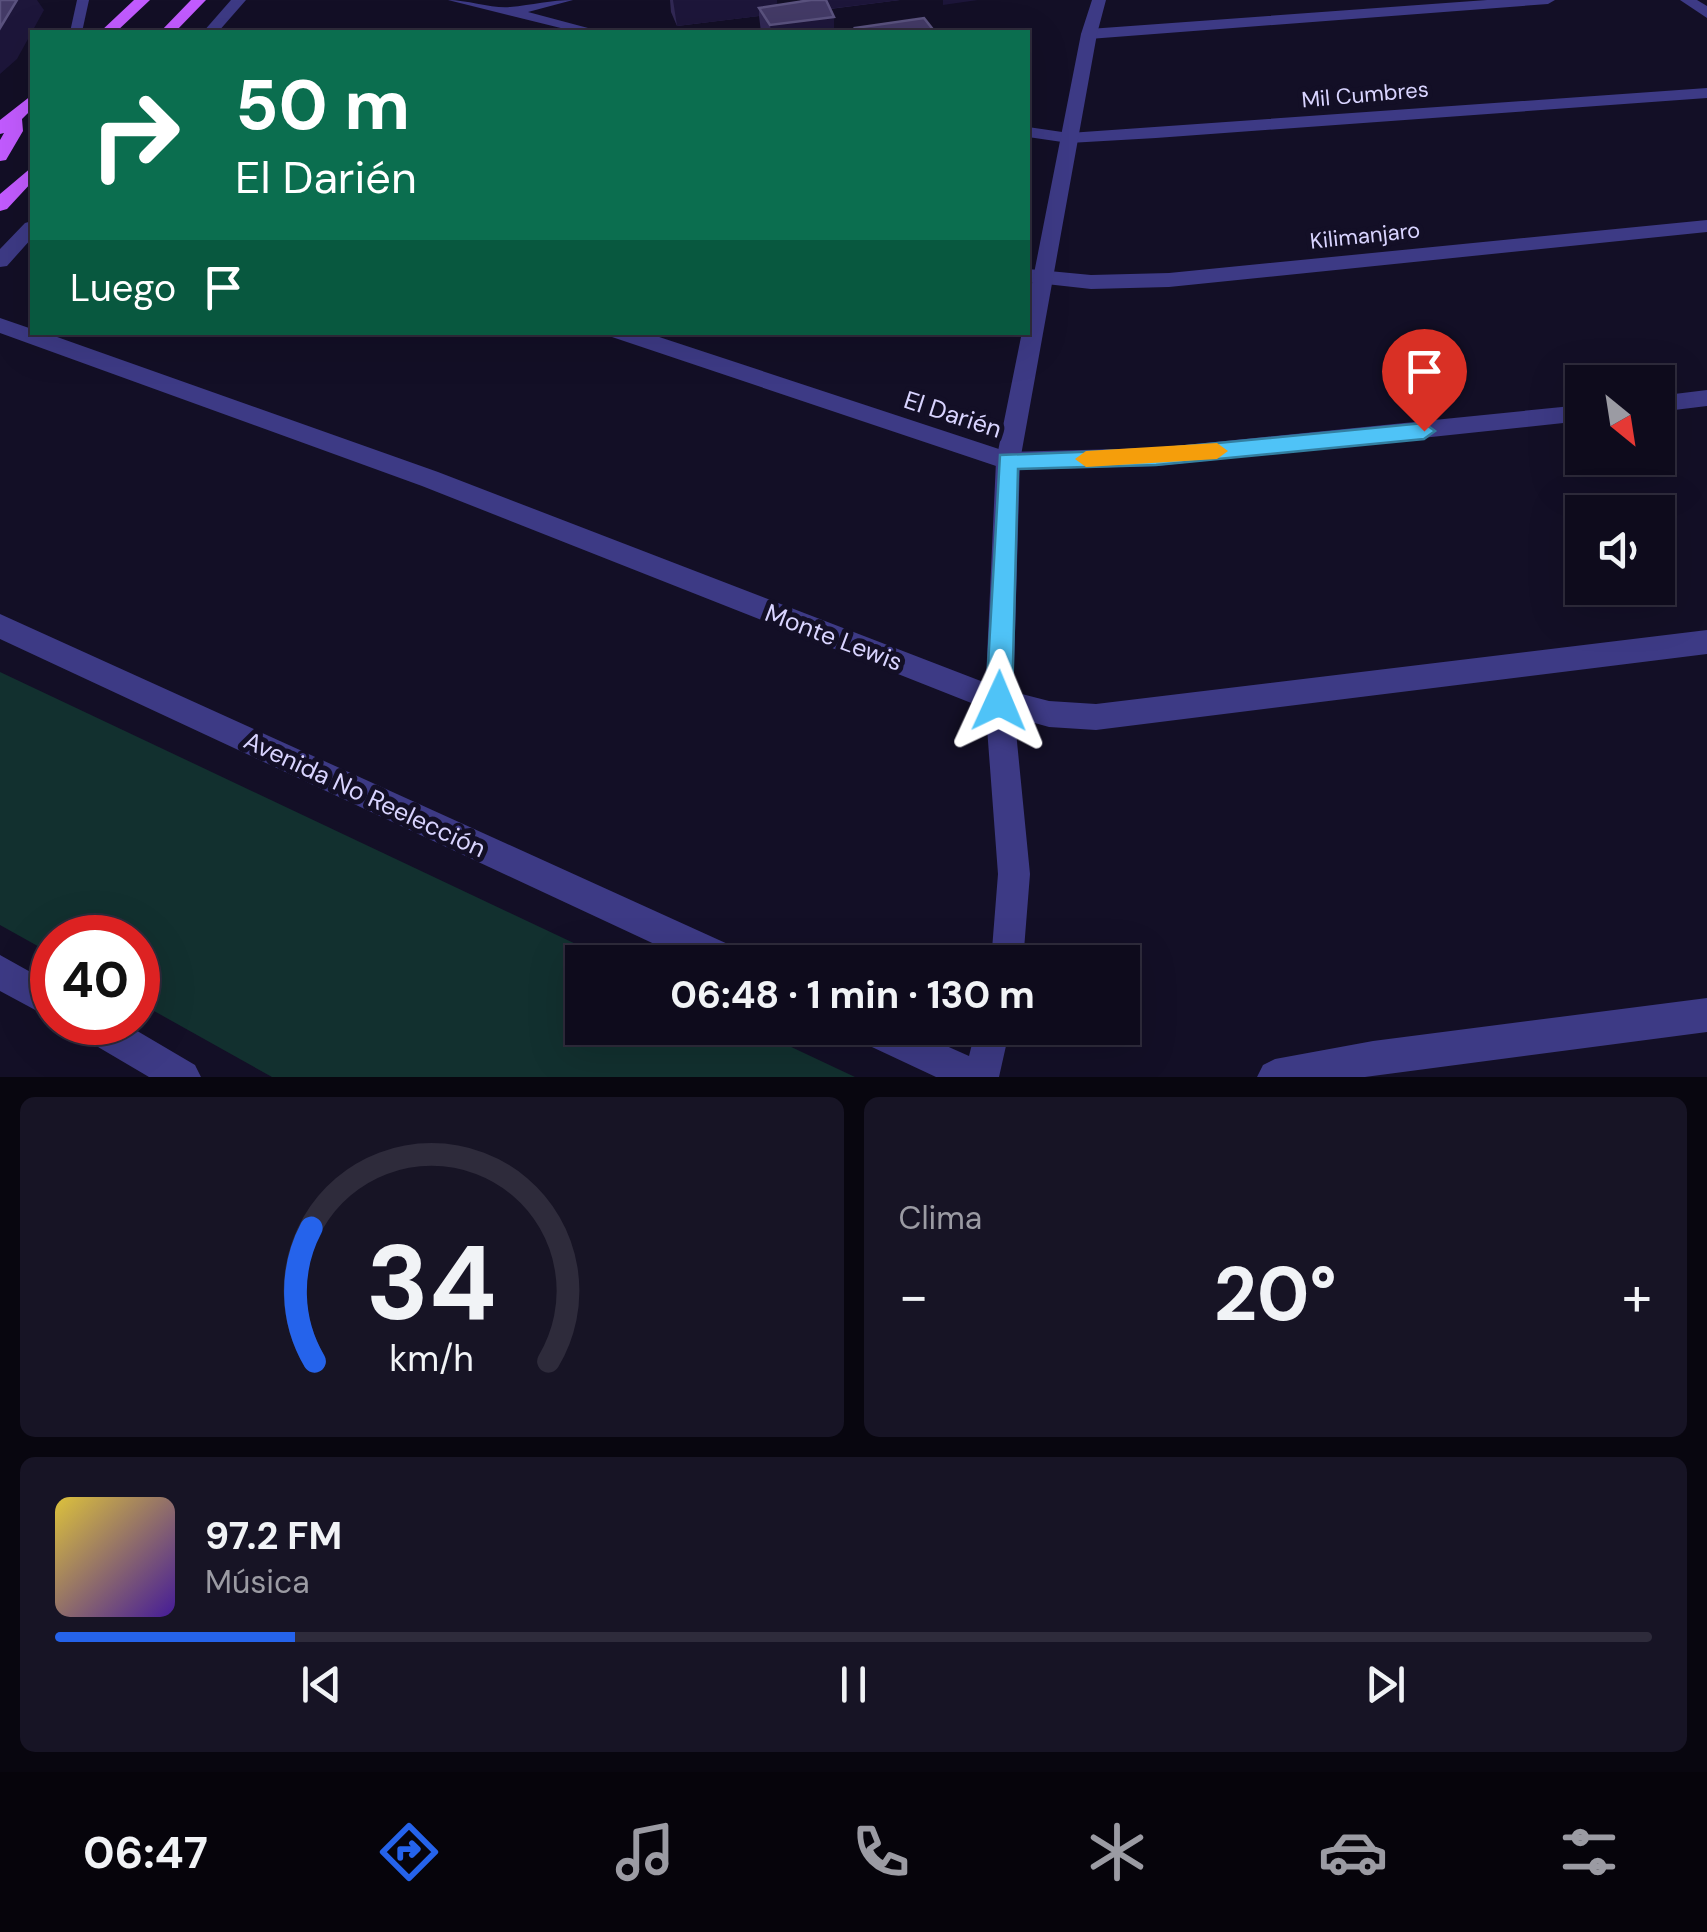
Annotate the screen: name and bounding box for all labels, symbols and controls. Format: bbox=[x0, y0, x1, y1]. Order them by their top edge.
text: 50 m bbox=[235, 60, 410, 151]
icon: right bbox=[70, 70, 200, 200]
street label: Mil Cumbres bbox=[1300, 74, 1430, 115]
text: El Darién bbox=[235, 148, 417, 207]
street label: Kilimanjaro bbox=[1309, 215, 1422, 256]
icon: arrive bbox=[196, 260, 251, 315]
text: Luego bbox=[70, 263, 176, 313]
pin bbox=[1382, 329, 1467, 432]
icon: arrive bbox=[1397, 344, 1452, 399]
north arrow bbox=[1565, 365, 1675, 475]
map controls bbox=[1565, 365, 1675, 605]
street label: El Darién bbox=[900, 383, 1006, 446]
button: sound bbox=[1565, 495, 1675, 605]
street label: Monte Lewis bbox=[760, 596, 907, 679]
position arrow bbox=[947, 649, 1051, 753]
street label: Avenida No Reelección bbox=[239, 724, 491, 865]
speed limit sign: 40 bbox=[30, 915, 160, 1045]
text: 06:48 · 1 min · 130 m bbox=[670, 970, 1035, 1020]
text: Clima bbox=[899, 1197, 982, 1239]
text: 34 bbox=[367, 1216, 497, 1351]
text: 20° bbox=[1214, 1246, 1337, 1343]
text: − bbox=[899, 1260, 929, 1332]
text: + bbox=[1622, 1260, 1652, 1332]
text: km/h bbox=[390, 1336, 474, 1382]
text: 97.2 FM bbox=[205, 1511, 342, 1561]
text: Música bbox=[205, 1561, 310, 1603]
icon: previous bbox=[294, 1657, 349, 1712]
icon: pause bbox=[826, 1657, 881, 1712]
icon: next bbox=[1358, 1657, 1413, 1712]
icon: directions bbox=[374, 1817, 444, 1887]
icon: music bbox=[610, 1817, 680, 1887]
icon: phone bbox=[846, 1817, 916, 1887]
icon: climate bbox=[1082, 1817, 1152, 1887]
icon: car bbox=[1318, 1817, 1388, 1887]
icon: filters bbox=[1554, 1817, 1624, 1887]
text: 06:47 bbox=[83, 1823, 208, 1882]

